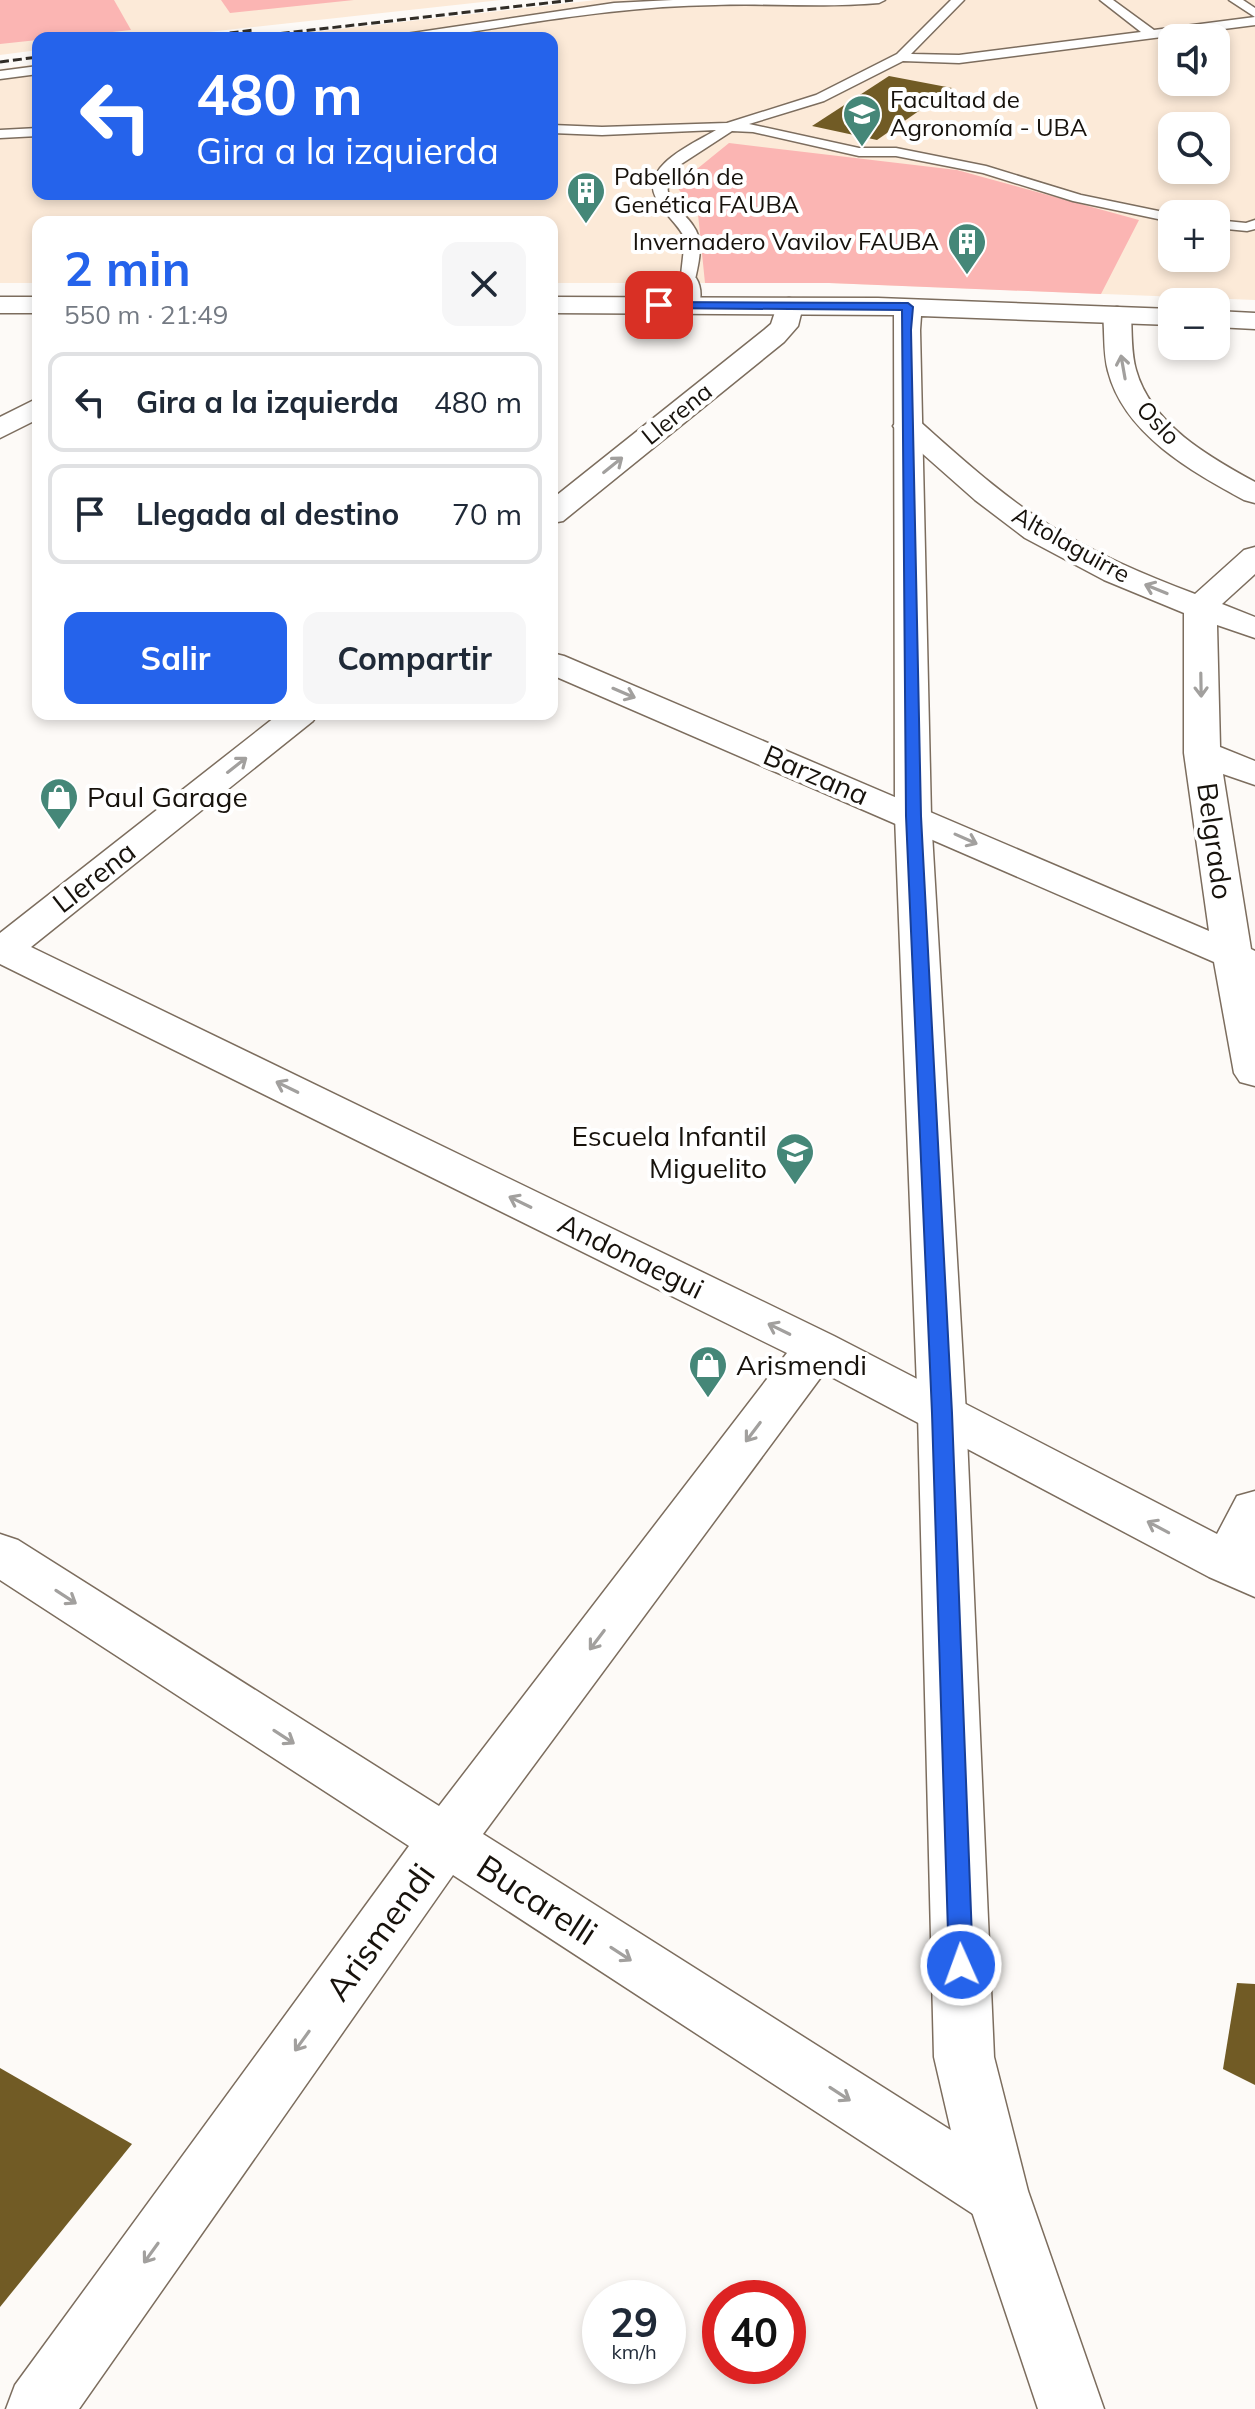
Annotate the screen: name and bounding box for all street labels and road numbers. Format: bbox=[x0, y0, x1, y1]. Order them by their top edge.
street label: Llerena bbox=[635, 376, 718, 451]
street label: Oslo bbox=[1131, 394, 1187, 451]
street label: Altolaguirre bbox=[1007, 500, 1136, 589]
street label: Barzana bbox=[759, 737, 874, 812]
street label: Belgrado bbox=[1190, 780, 1241, 902]
street label: Llerena bbox=[45, 833, 142, 920]
street label: Andonaegui bbox=[553, 1205, 710, 1306]
street label: Bucarelli bbox=[469, 1845, 605, 1954]
street label: Arismendi bbox=[315, 1855, 444, 2009]

